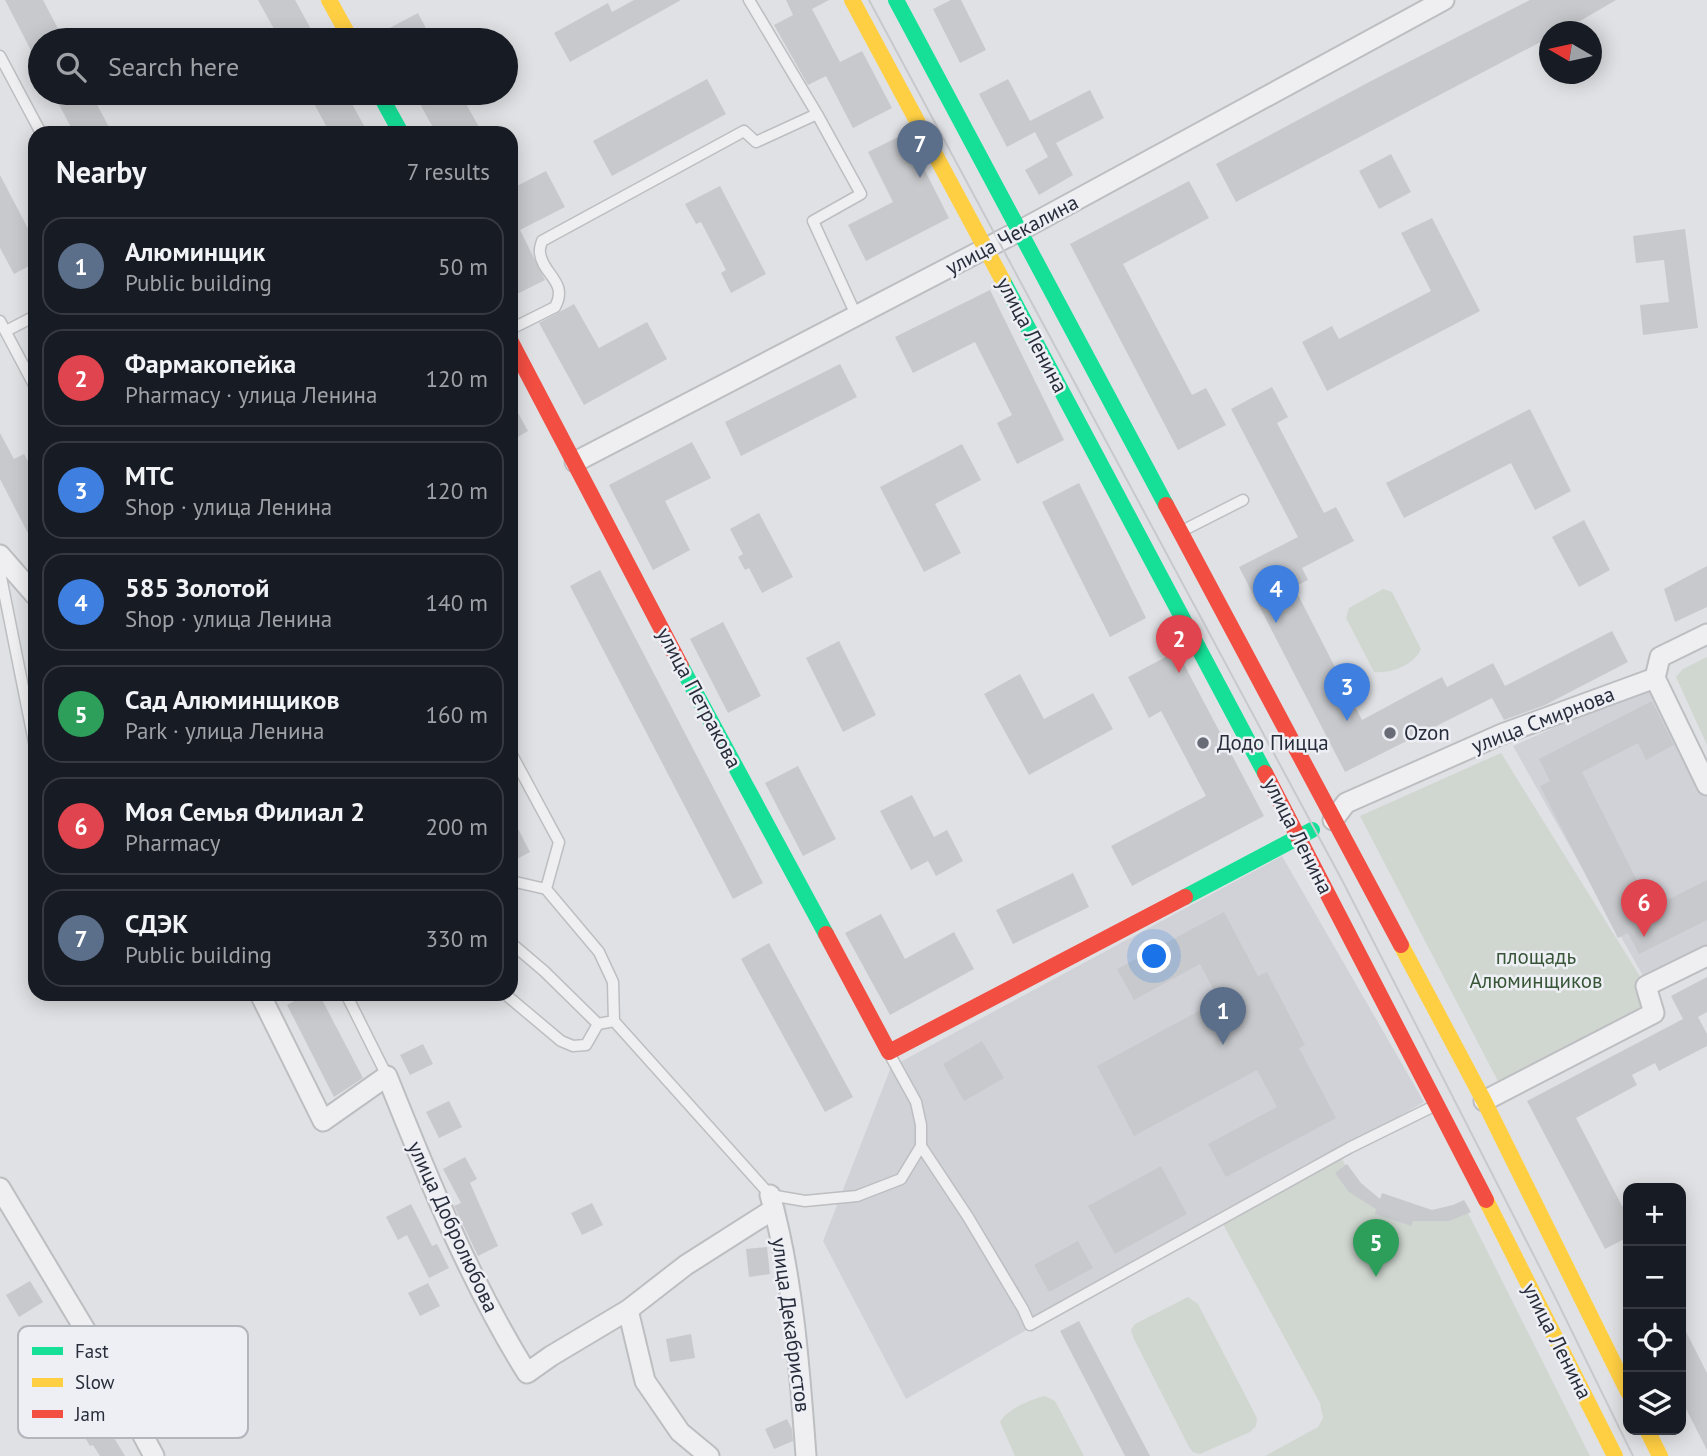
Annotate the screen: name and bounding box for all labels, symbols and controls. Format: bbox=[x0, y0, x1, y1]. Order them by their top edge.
north arrow bbox=[1539, 21, 1602, 84]
search box bbox=[28, 28, 518, 105]
icon: search bbox=[52, 48, 90, 86]
text: Search here bbox=[108, 50, 239, 83]
pin: 7 bbox=[897, 120, 943, 178]
text: Nearby bbox=[56, 152, 146, 191]
text: 7 results bbox=[407, 157, 490, 186]
street label: улица Чекалина bbox=[941, 188, 1083, 281]
text: Алюминщик bbox=[125, 235, 265, 268]
text: 1 bbox=[74, 252, 88, 281]
text: 50 m bbox=[438, 252, 488, 281]
text: Public building bbox=[125, 268, 272, 297]
street label: улица Ленина bbox=[991, 272, 1074, 397]
text: Фармакопейка bbox=[125, 347, 296, 380]
text: 2 bbox=[74, 364, 88, 393]
text: 120 m bbox=[426, 364, 488, 393]
text: Pharmacy · улица Ленина bbox=[125, 380, 377, 409]
text: МТС bbox=[125, 459, 174, 492]
text: 3 bbox=[74, 476, 88, 505]
text: 120 m bbox=[426, 476, 488, 505]
text: Shop · улица Ленина bbox=[125, 492, 332, 521]
pin: 4 bbox=[1253, 565, 1299, 623]
text: 585 Золотой bbox=[125, 571, 269, 604]
text: 4 bbox=[74, 588, 88, 617]
text: 140 m bbox=[426, 588, 488, 617]
text: Shop · улица Ленина bbox=[125, 604, 332, 633]
pin: 2 bbox=[1156, 615, 1202, 673]
street label: улица Петракова bbox=[651, 623, 748, 773]
pin: 3 bbox=[1324, 663, 1370, 721]
street label: улица Смирнова bbox=[1468, 680, 1618, 759]
text: Сад Алюминщиков bbox=[125, 683, 340, 716]
text: 5 bbox=[74, 700, 88, 729]
text: 160 m bbox=[426, 700, 488, 729]
text: Park · улица Ленина bbox=[125, 716, 324, 745]
place label: Ozon bbox=[1404, 719, 1450, 746]
marker: Ozon bbox=[1382, 725, 1398, 741]
place label: Додо Пицца bbox=[1217, 729, 1329, 756]
marker: Додо Пицца bbox=[1195, 735, 1211, 751]
street label: улица Ленина bbox=[1258, 773, 1339, 899]
text: Моя Семья Филиал 2 bbox=[125, 795, 365, 828]
text: 6 bbox=[74, 812, 88, 841]
text: 200 m bbox=[426, 812, 488, 841]
text: Pharmacy bbox=[125, 828, 221, 857]
pin: 6 bbox=[1621, 879, 1667, 937]
text: СДЭК bbox=[125, 907, 188, 940]
text: 7 bbox=[74, 924, 88, 953]
text: 330 m bbox=[426, 924, 488, 953]
your location bbox=[1137, 939, 1171, 973]
text: Public building bbox=[125, 940, 272, 969]
park label: площадь Алюминщиков bbox=[1470, 943, 1603, 994]
pin: 1 bbox=[1200, 987, 1246, 1045]
street label: улица Добролюбова bbox=[402, 1137, 505, 1317]
map controls bbox=[1623, 1183, 1686, 1435]
button: + bbox=[1623, 1183, 1686, 1246]
pin: 5 bbox=[1353, 1219, 1399, 1277]
street label: улица Декабристов bbox=[766, 1236, 817, 1414]
button: − bbox=[1623, 1246, 1686, 1309]
street label: улица Ленина bbox=[1517, 1278, 1598, 1404]
button: locate bbox=[1623, 1309, 1686, 1372]
legend bbox=[18, 1326, 248, 1438]
text: Fast bbox=[75, 1339, 109, 1363]
text: Slow bbox=[75, 1370, 115, 1394]
button: layers bbox=[1623, 1372, 1686, 1435]
text: Jam bbox=[74, 1402, 105, 1426]

